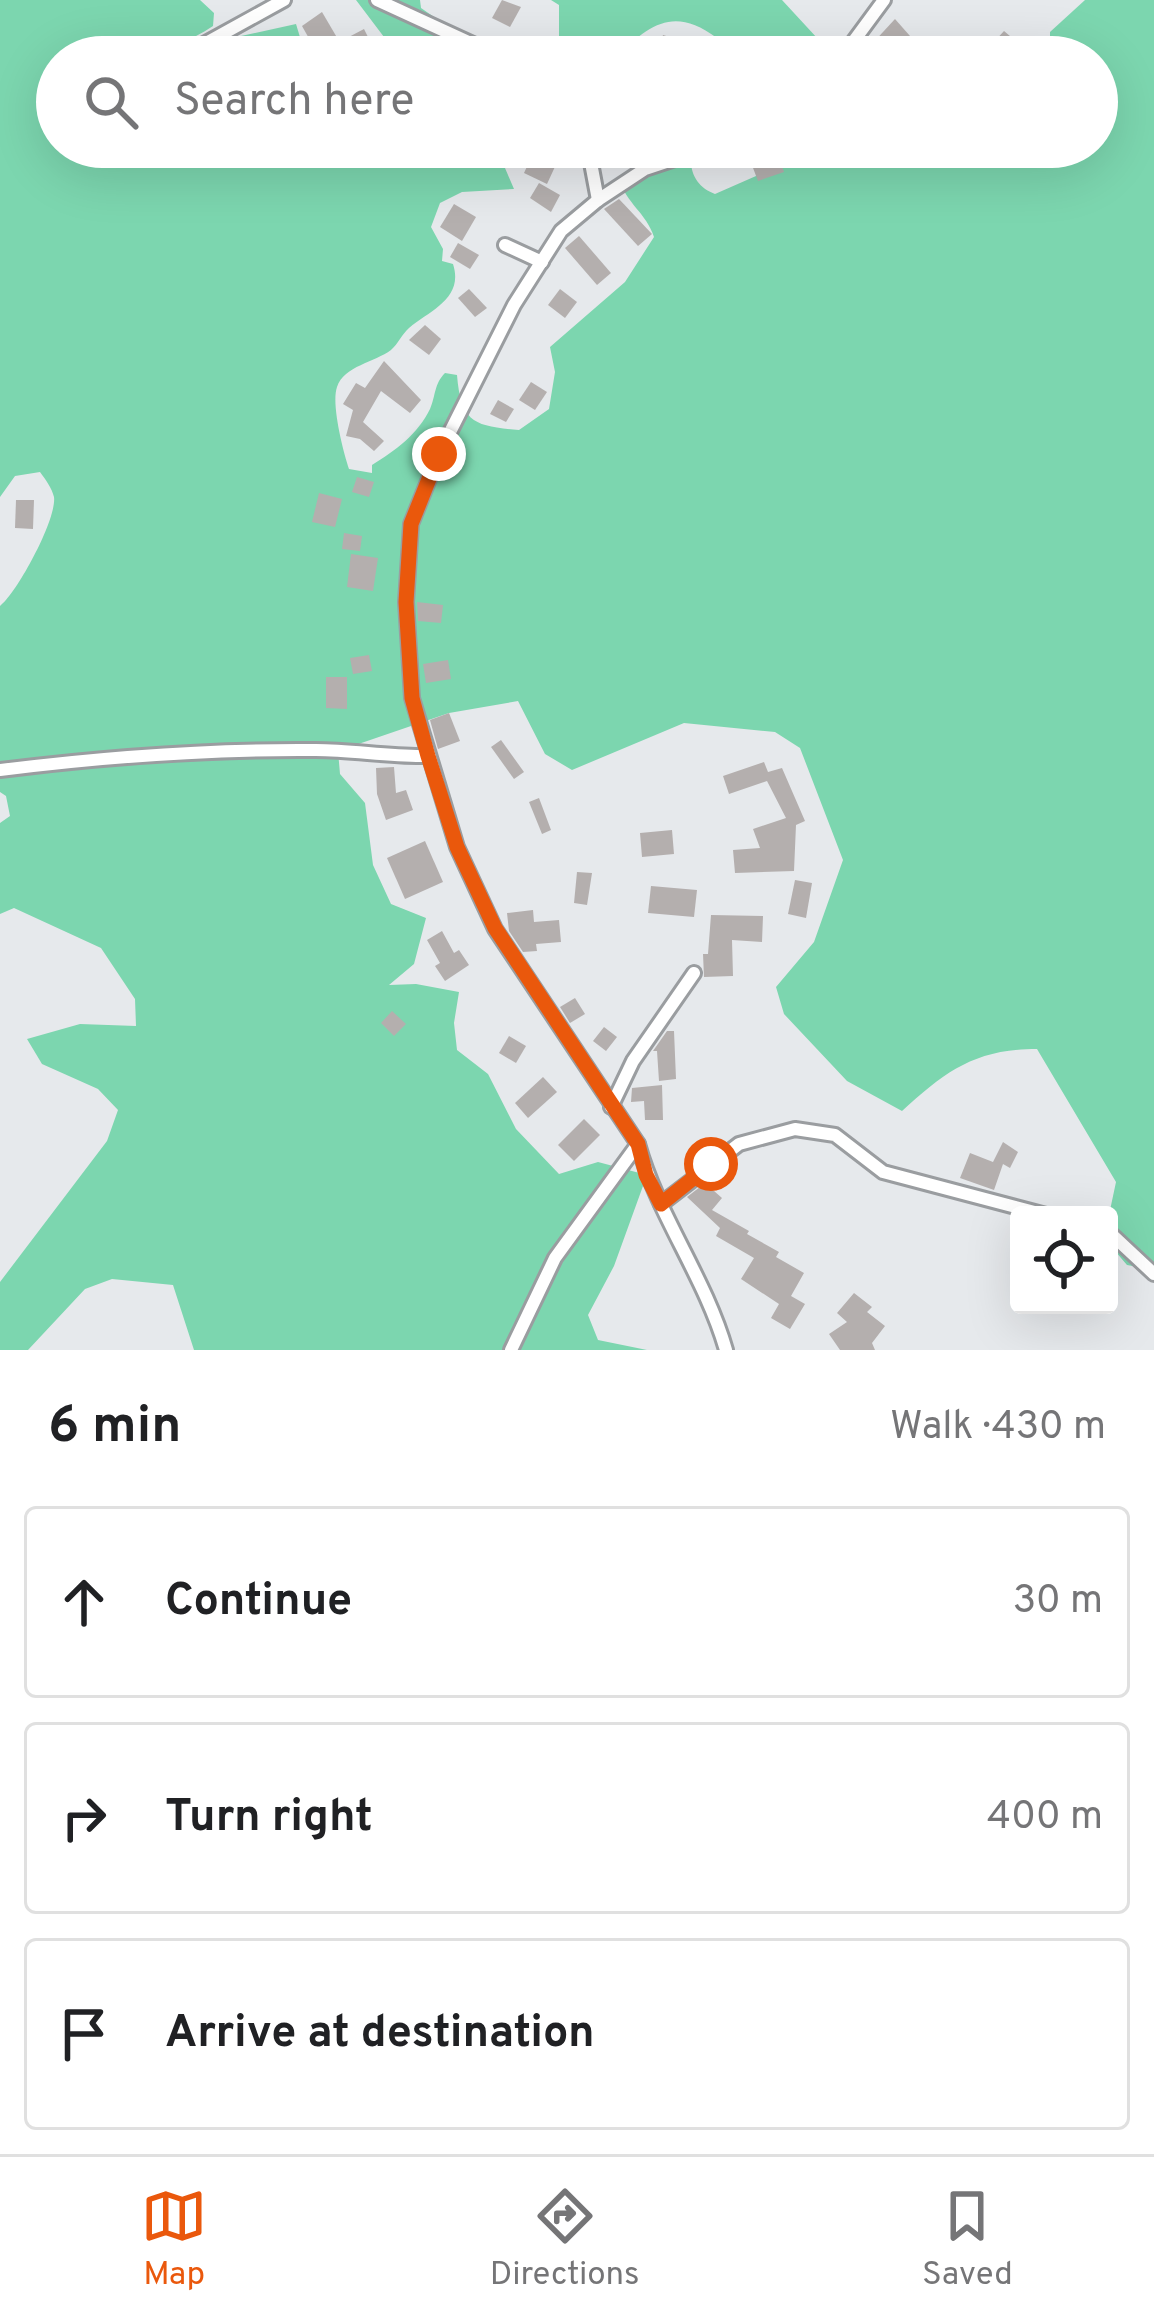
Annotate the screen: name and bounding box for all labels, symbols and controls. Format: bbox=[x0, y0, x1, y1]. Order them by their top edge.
search box bbox=[36, 36, 1118, 168]
icon: search bbox=[78, 69, 144, 135]
text: Search here bbox=[174, 74, 414, 131]
route end bbox=[412, 427, 466, 481]
route start bbox=[684, 1137, 738, 1191]
map controls bbox=[1010, 1206, 1118, 1314]
button: locate bbox=[1010, 1206, 1118, 1314]
text: 6 min bbox=[48, 1396, 181, 1461]
text: Walk · 430 m bbox=[890, 1404, 1106, 1453]
icon: ahead bbox=[51, 1569, 117, 1635]
text: Continue bbox=[165, 1574, 352, 1631]
text: 30 m bbox=[1013, 1578, 1103, 1627]
icon: right bbox=[51, 1785, 117, 1851]
text: Turn right bbox=[165, 1790, 373, 1847]
text: 400 m bbox=[987, 1794, 1103, 1843]
icon: arrive bbox=[51, 2001, 117, 2067]
text: Arrive at destination bbox=[165, 2006, 595, 2063]
tab: Map bbox=[141, 2183, 207, 2297]
tab: Directions bbox=[490, 2183, 640, 2297]
tab: Saved bbox=[922, 2183, 1013, 2297]

